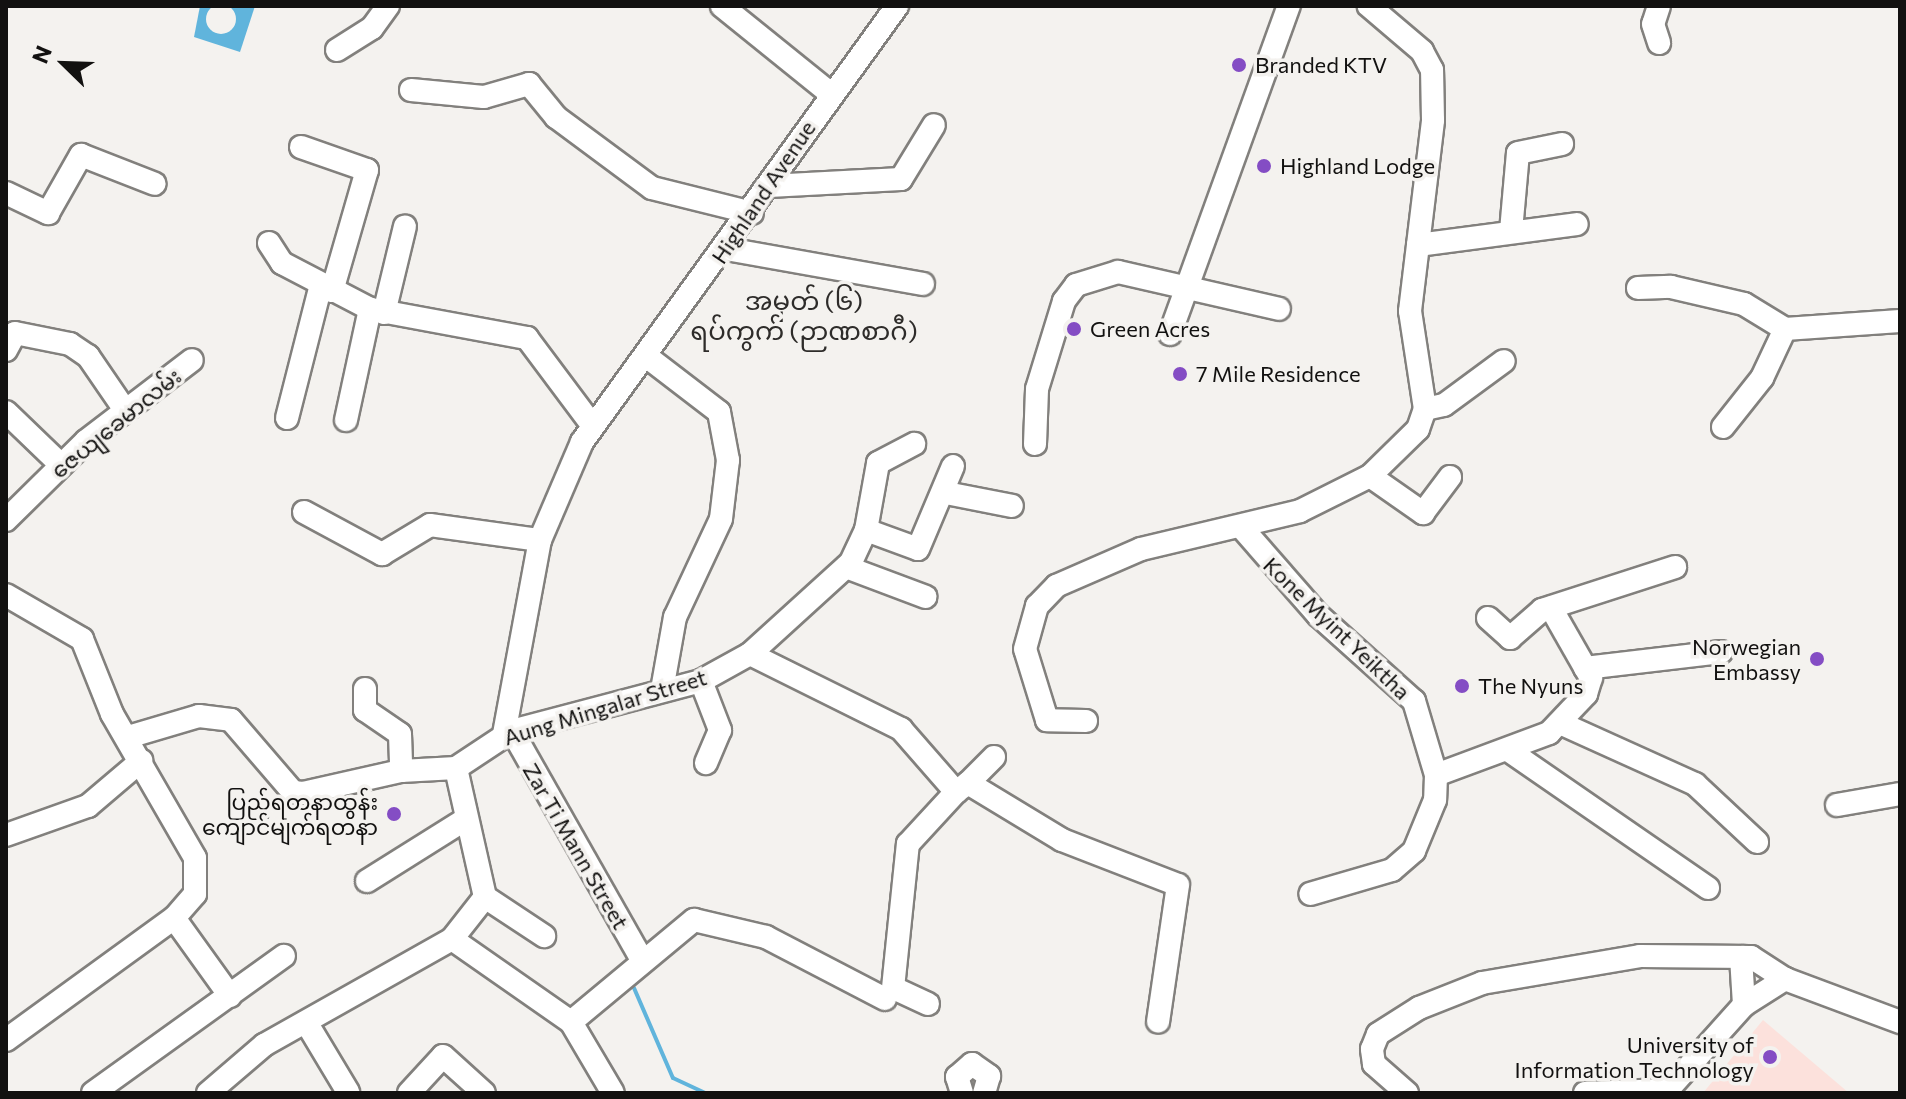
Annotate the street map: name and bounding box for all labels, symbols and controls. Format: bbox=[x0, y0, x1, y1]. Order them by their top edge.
north arrow bbox=[24, 24, 104, 104]
text: N bbox=[26, 42, 57, 67]
place label: Branded KTV bbox=[1255, 52, 1387, 78]
marker: Branded KTV bbox=[1230, 56, 1248, 74]
street label: Highland Avenue bbox=[705, 116, 821, 268]
place label: Highland Lodge bbox=[1280, 153, 1435, 179]
marker: Highland Lodge bbox=[1255, 157, 1273, 175]
district label: အမှတ် (၆) ရပ်ကွက် (ဉာဏစာဂီ) bbox=[690, 284, 918, 346]
place label: Green Acres bbox=[1090, 316, 1210, 342]
marker: Green Acres bbox=[1065, 320, 1083, 338]
place label: 7 Mile Residence bbox=[1196, 361, 1361, 387]
street label: ဇေယျခေမာလမ်း bbox=[46, 362, 186, 484]
marker: 7 Mile Residence bbox=[1171, 365, 1189, 383]
street label: Kone Myint Yeiktha bbox=[1258, 551, 1416, 705]
place label: Norwegian Embassy bbox=[1692, 633, 1801, 684]
marker: Norwegian Embassy bbox=[1808, 650, 1826, 668]
street label: Aung Mingalar Street bbox=[500, 664, 710, 750]
place label: The Nyuns bbox=[1478, 673, 1583, 699]
marker: The Nyuns bbox=[1453, 677, 1471, 695]
street label: Zar Ti Mann Street bbox=[518, 758, 634, 934]
place label: ပြည့်ရတနာထွန်း ကျောင်မျက်ရတနာ bbox=[202, 788, 378, 840]
marker: ပြည့်ရတနာထွန်း ကျောင်မျက်ရတနာ bbox=[385, 805, 403, 823]
place label: University of Information Technology bbox=[1515, 1031, 1754, 1082]
marker: University of Information Technology bbox=[1761, 1048, 1779, 1066]

